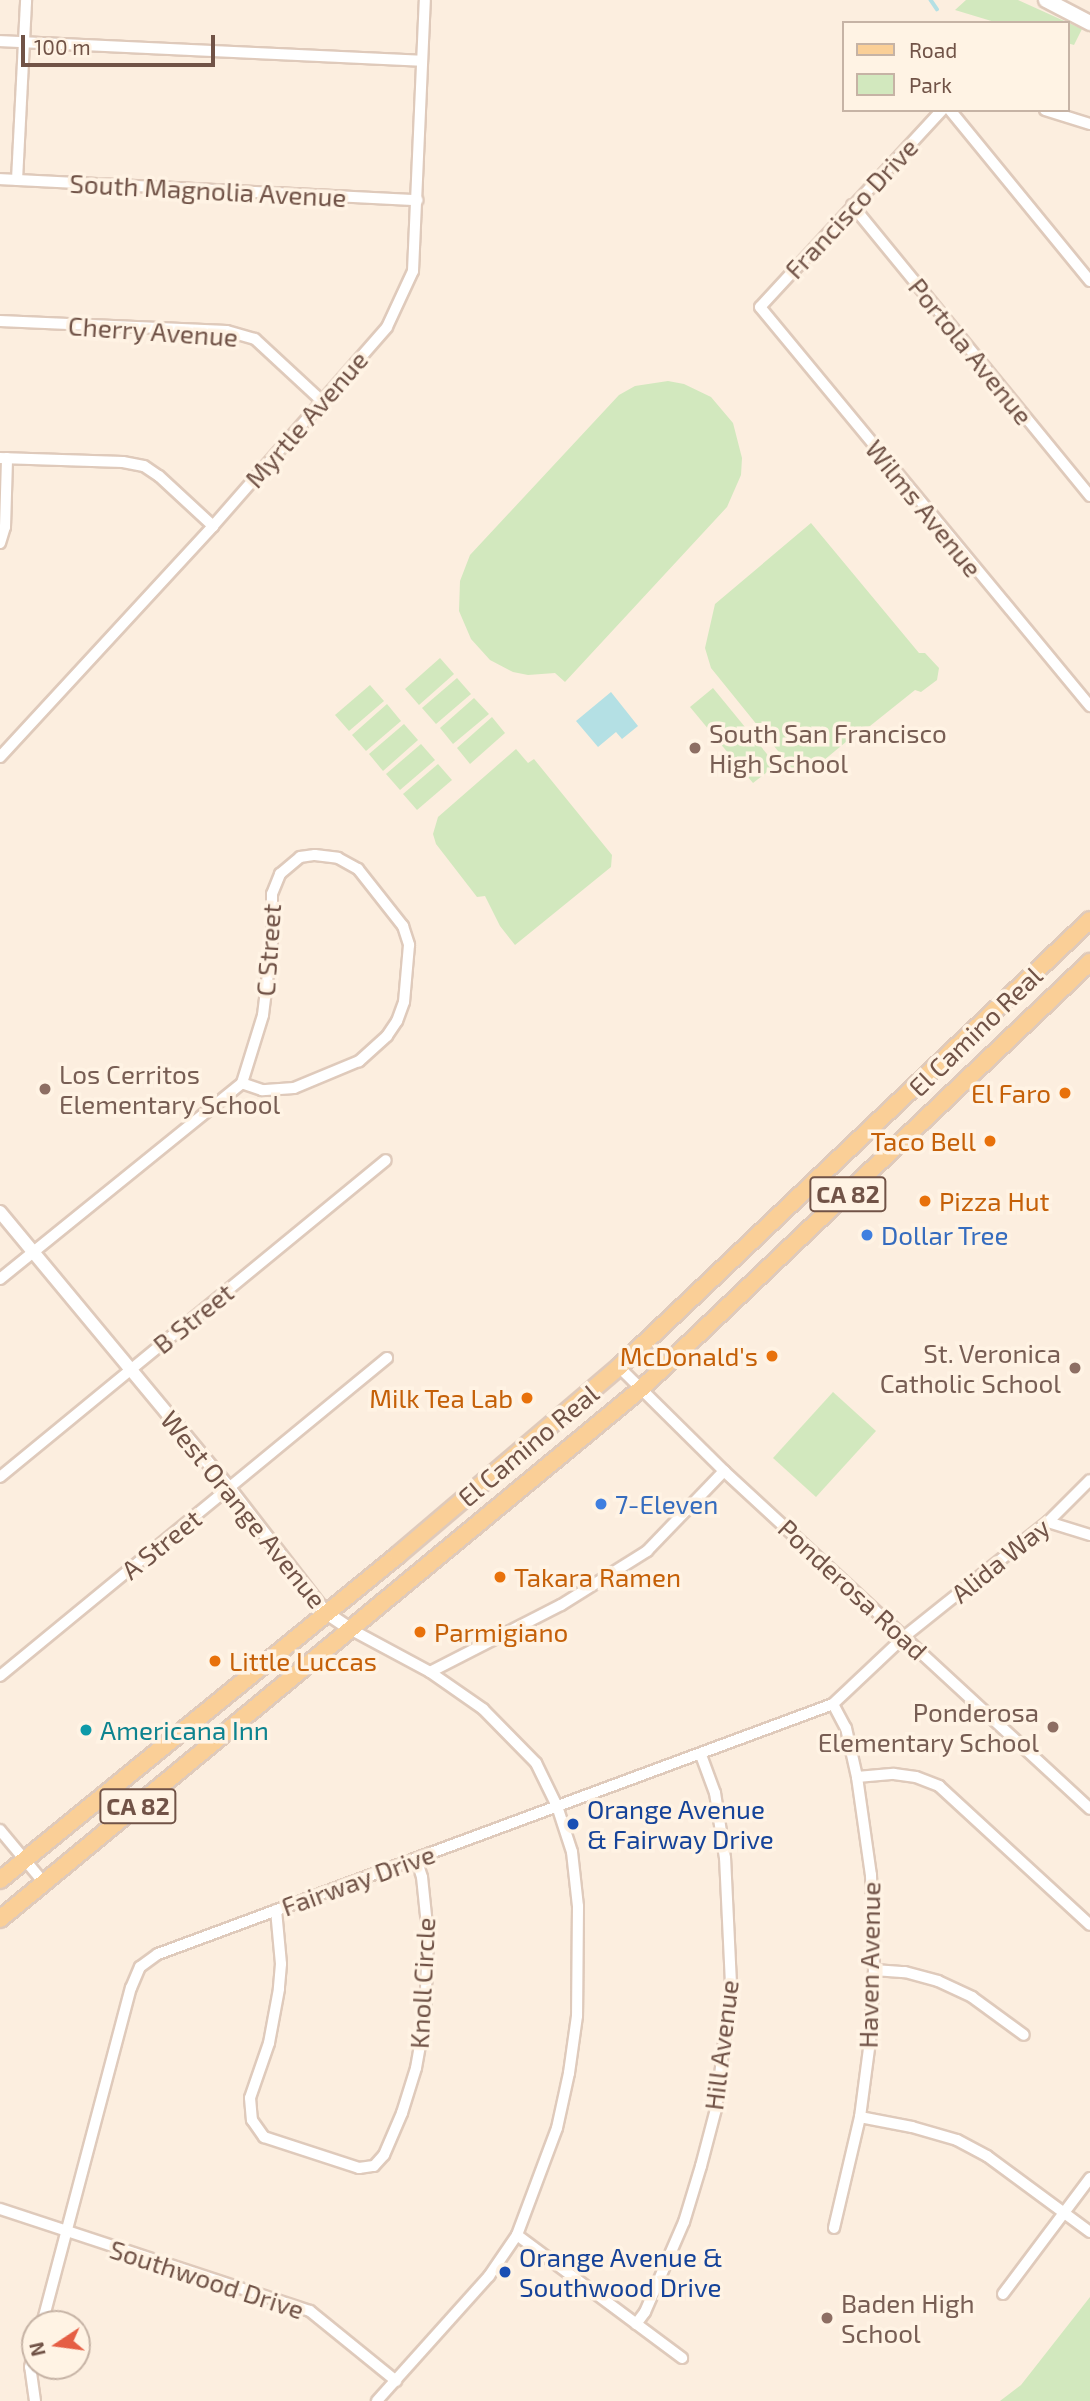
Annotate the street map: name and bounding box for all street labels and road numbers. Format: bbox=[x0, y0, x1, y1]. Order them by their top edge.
street label: Francisco Drive bbox=[778, 131, 924, 285]
street label: South Magnolia Avenue bbox=[68, 167, 348, 213]
street label: Portola Avenue bbox=[902, 271, 1040, 431]
street label: Cherry Avenue bbox=[66, 309, 240, 353]
street label: Myrtle Avenue bbox=[238, 344, 374, 494]
street label: Wilms Avenue bbox=[859, 433, 989, 583]
street label: C Street bbox=[249, 903, 287, 997]
street label: El Camino Real bbox=[902, 959, 1048, 1103]
road number: CA 82 bbox=[808, 1174, 888, 1214]
street label: B Street bbox=[147, 1276, 239, 1360]
street label: El Camino Real bbox=[451, 1377, 605, 1513]
street label: West Orange Avenue bbox=[155, 1404, 333, 1614]
street label: A Street bbox=[115, 1502, 207, 1586]
street label: Alida Way bbox=[944, 1511, 1056, 1609]
street label: Ponderosa Road bbox=[772, 1512, 934, 1666]
road number: CA 82 bbox=[98, 1786, 178, 1826]
street label: Fairway Drive bbox=[277, 1838, 439, 1922]
street label: Haven Avenue bbox=[852, 1881, 886, 2049]
street label: Knoll Circle bbox=[403, 1916, 441, 2050]
street label: Hill Avenue bbox=[697, 1977, 745, 2113]
street label: Southwood Drive bbox=[106, 2233, 308, 2325]

